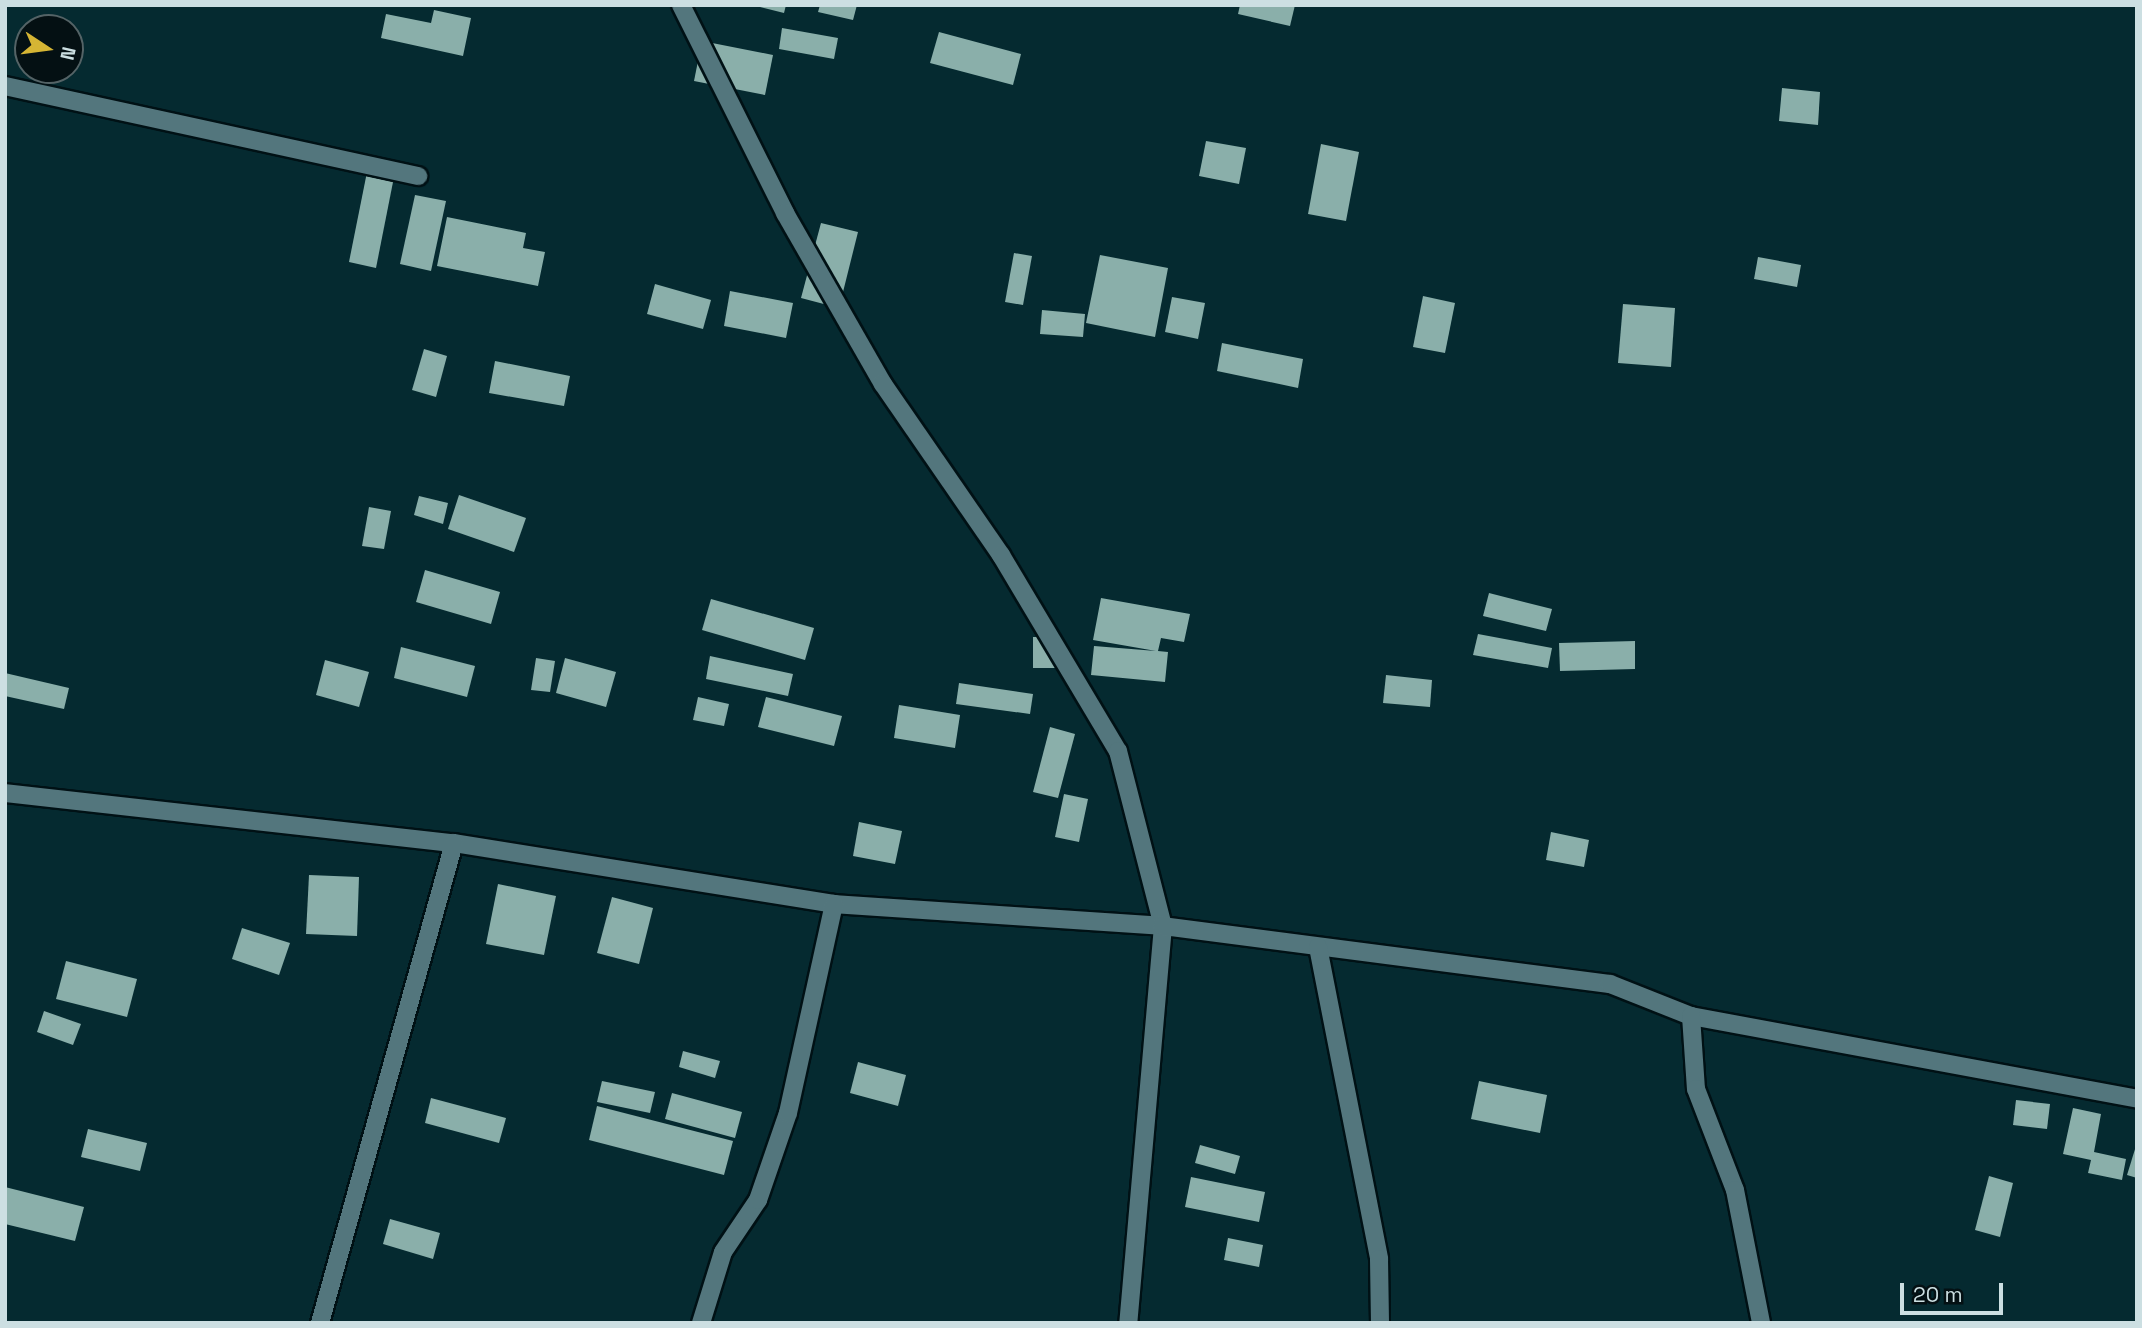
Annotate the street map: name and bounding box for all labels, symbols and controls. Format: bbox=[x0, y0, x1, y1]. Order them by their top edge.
north arrow bbox=[14, 14, 84, 84]
text: N bbox=[54, 44, 82, 62]
scale bar bbox=[1904, 1268, 2007, 1312]
text: 20 m bbox=[1913, 1281, 1963, 1308]

